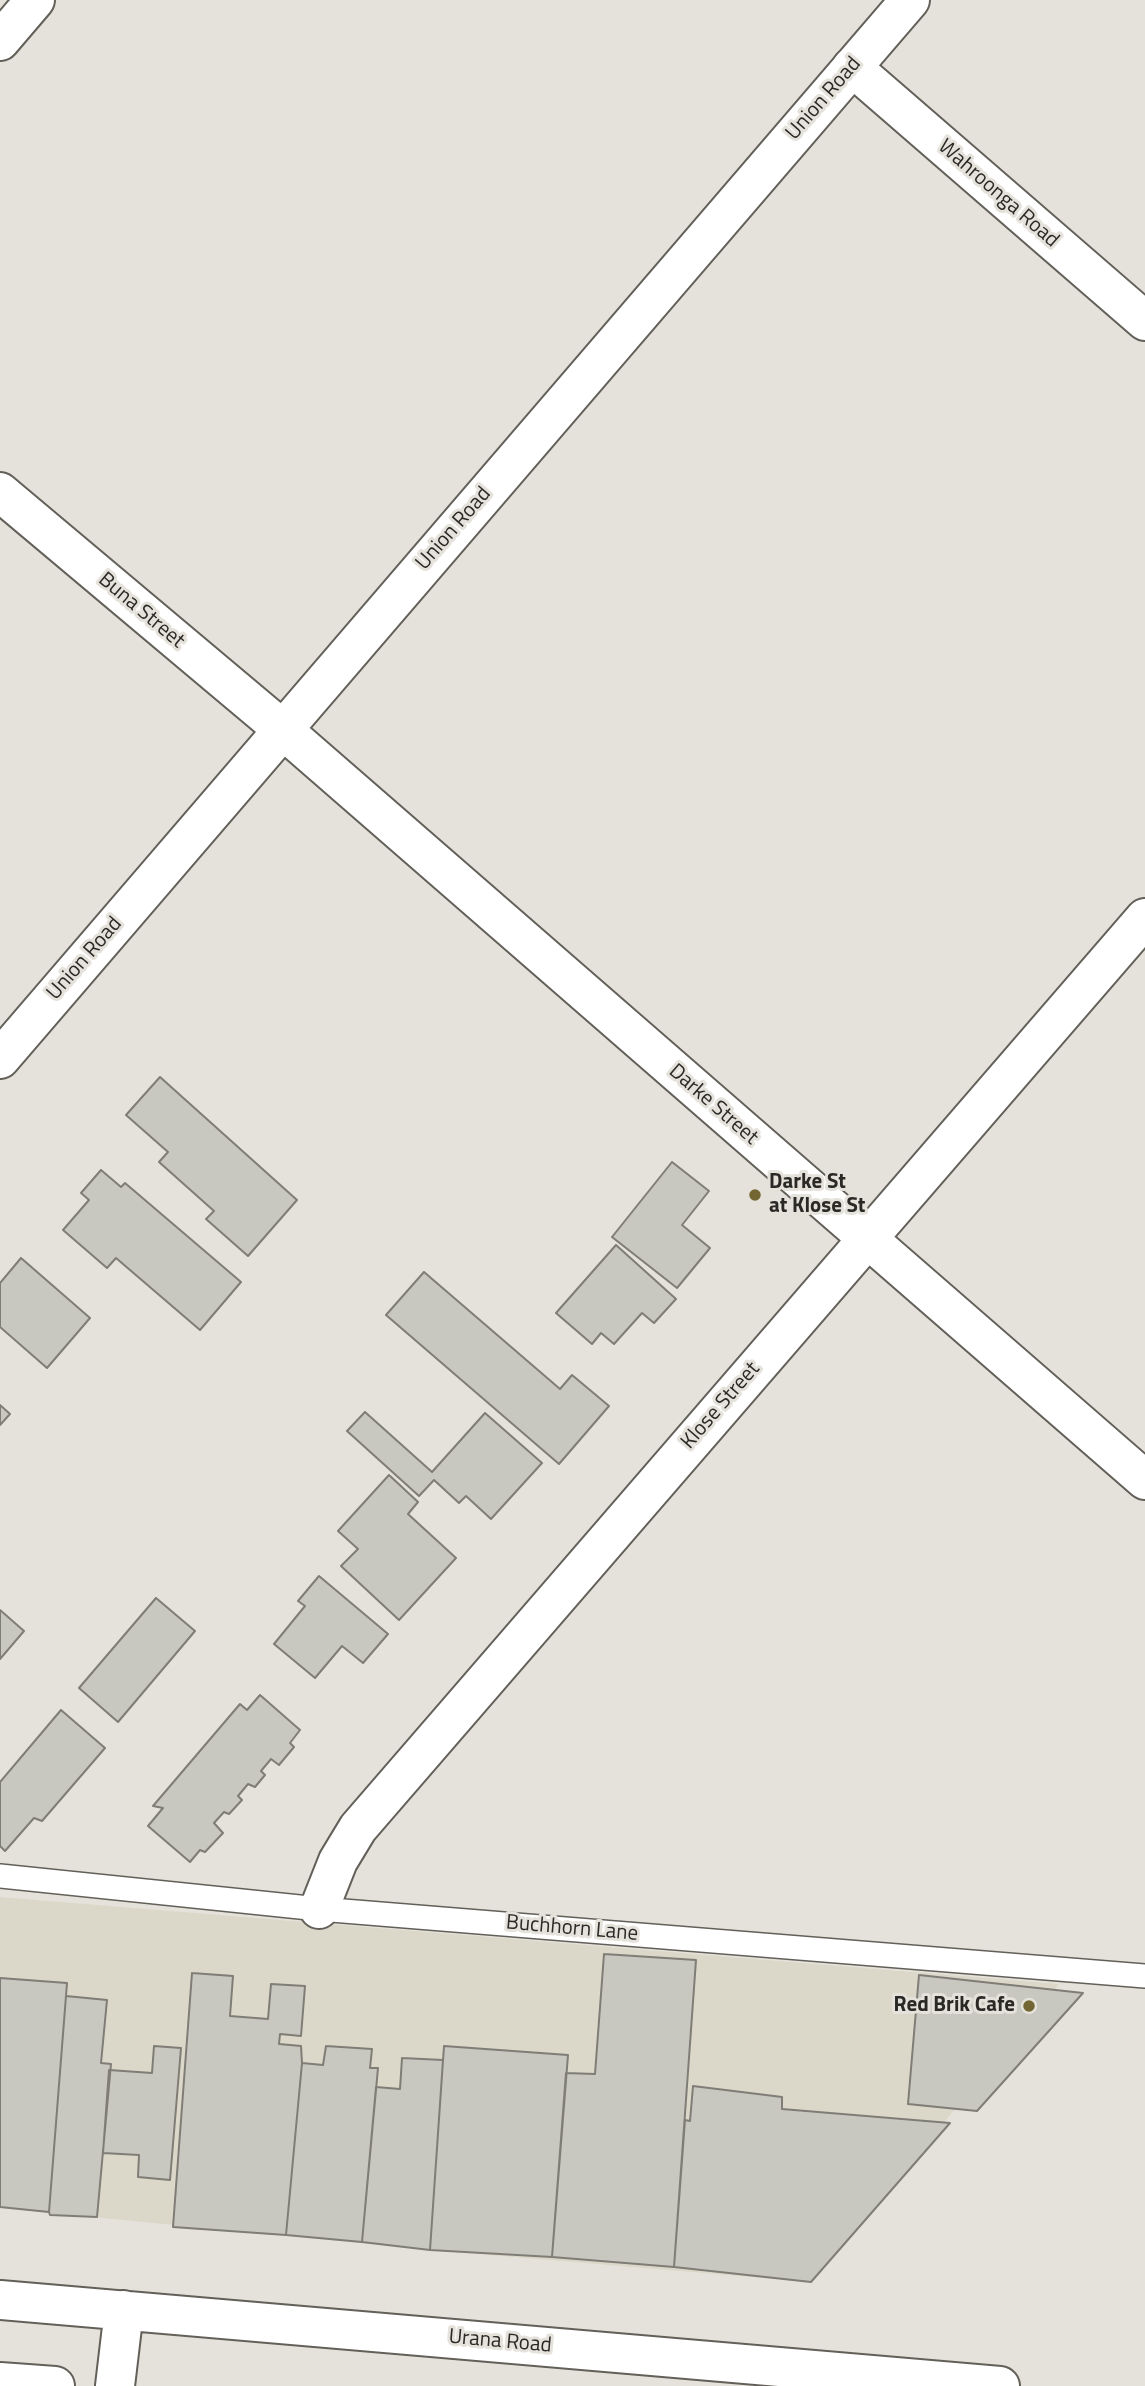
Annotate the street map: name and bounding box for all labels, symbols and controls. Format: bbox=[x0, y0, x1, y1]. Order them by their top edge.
street label: Union Road bbox=[781, 52, 867, 146]
street label: Wahroonga Road bbox=[932, 135, 1064, 253]
street label: Union Road bbox=[411, 482, 497, 576]
street label: Buna Street bbox=[93, 568, 189, 654]
street label: Union Road bbox=[42, 912, 128, 1006]
street label: Darke Street bbox=[663, 1059, 763, 1151]
place label: Darke St at Klose St bbox=[769, 1170, 865, 1220]
marker: Darke St at Klose St bbox=[747, 1187, 763, 1203]
street label: Klose Street bbox=[676, 1357, 766, 1455]
street label: Buchhorn Lane bbox=[505, 1911, 639, 1947]
place label: Red Brik Cafe bbox=[894, 1993, 1015, 2019]
marker: Red Brik Cafe bbox=[1021, 1998, 1037, 2014]
street label: Urana Road bbox=[448, 2325, 552, 2359]

